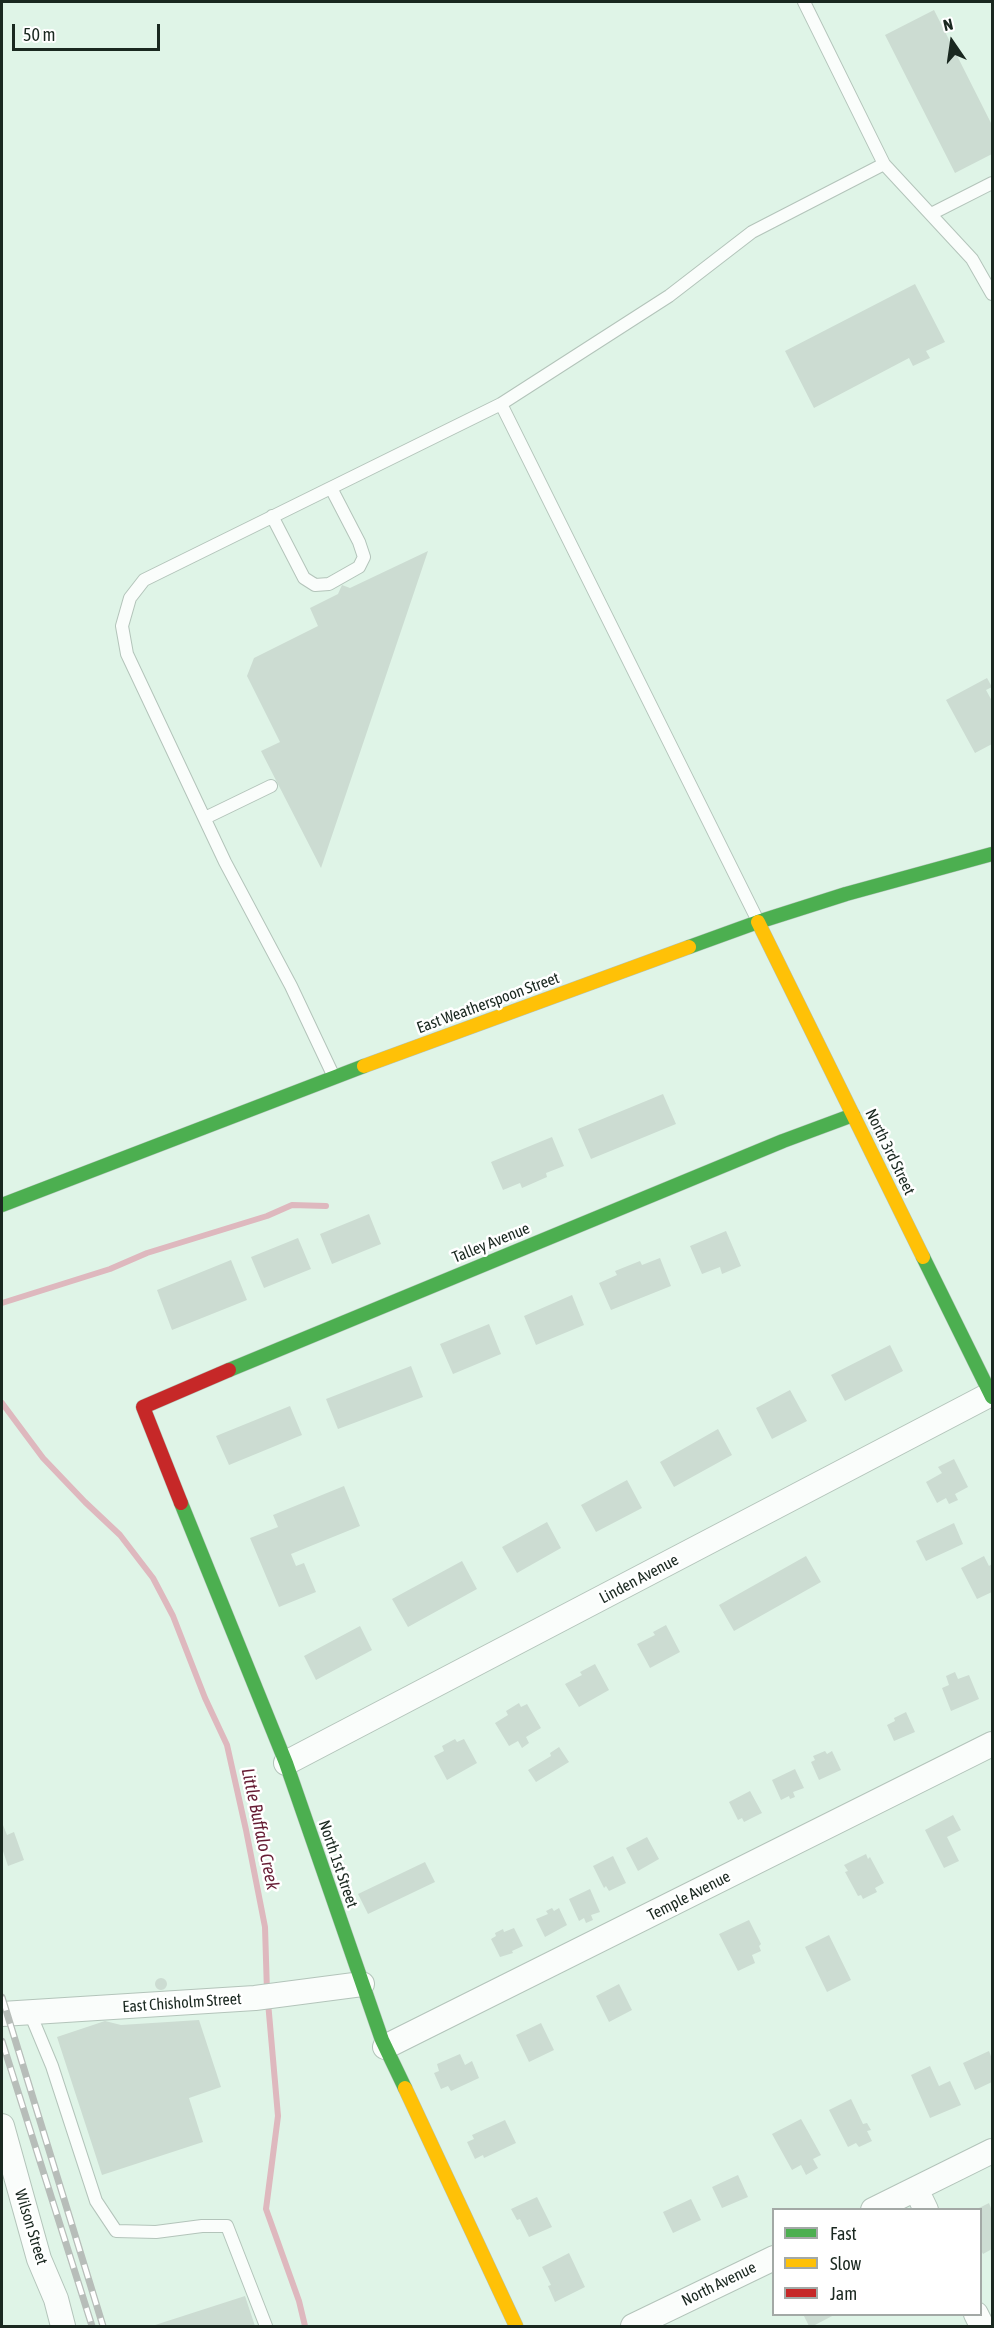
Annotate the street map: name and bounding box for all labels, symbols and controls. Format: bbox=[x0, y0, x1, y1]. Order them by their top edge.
scale bar bbox=[15, 12, 164, 50]
north arrow bbox=[922, 12, 982, 72]
text: N bbox=[941, 15, 955, 34]
text: 50 m bbox=[23, 24, 55, 45]
street label: East Weatherspoon Street bbox=[414, 968, 562, 1038]
street label: North 3rd Street bbox=[861, 1106, 919, 1198]
street label: Talley Avenue bbox=[449, 1219, 533, 1267]
street label: Linden Avenue bbox=[596, 1550, 682, 1608]
water label: Little Buffalo Creek bbox=[237, 1766, 283, 1892]
street label: North 1st Street bbox=[314, 1818, 362, 1910]
street label: Temple Avenue bbox=[644, 1867, 734, 1925]
street label: East Chisholm Street bbox=[122, 1989, 242, 2017]
street label: Wilson Street bbox=[10, 2187, 52, 2267]
legend bbox=[772, 2208, 982, 2316]
text: Fast bbox=[830, 2223, 857, 2244]
text: Slow bbox=[830, 2253, 861, 2274]
street label: North Avenue bbox=[679, 2258, 759, 2310]
text: Jam bbox=[830, 2283, 857, 2304]

